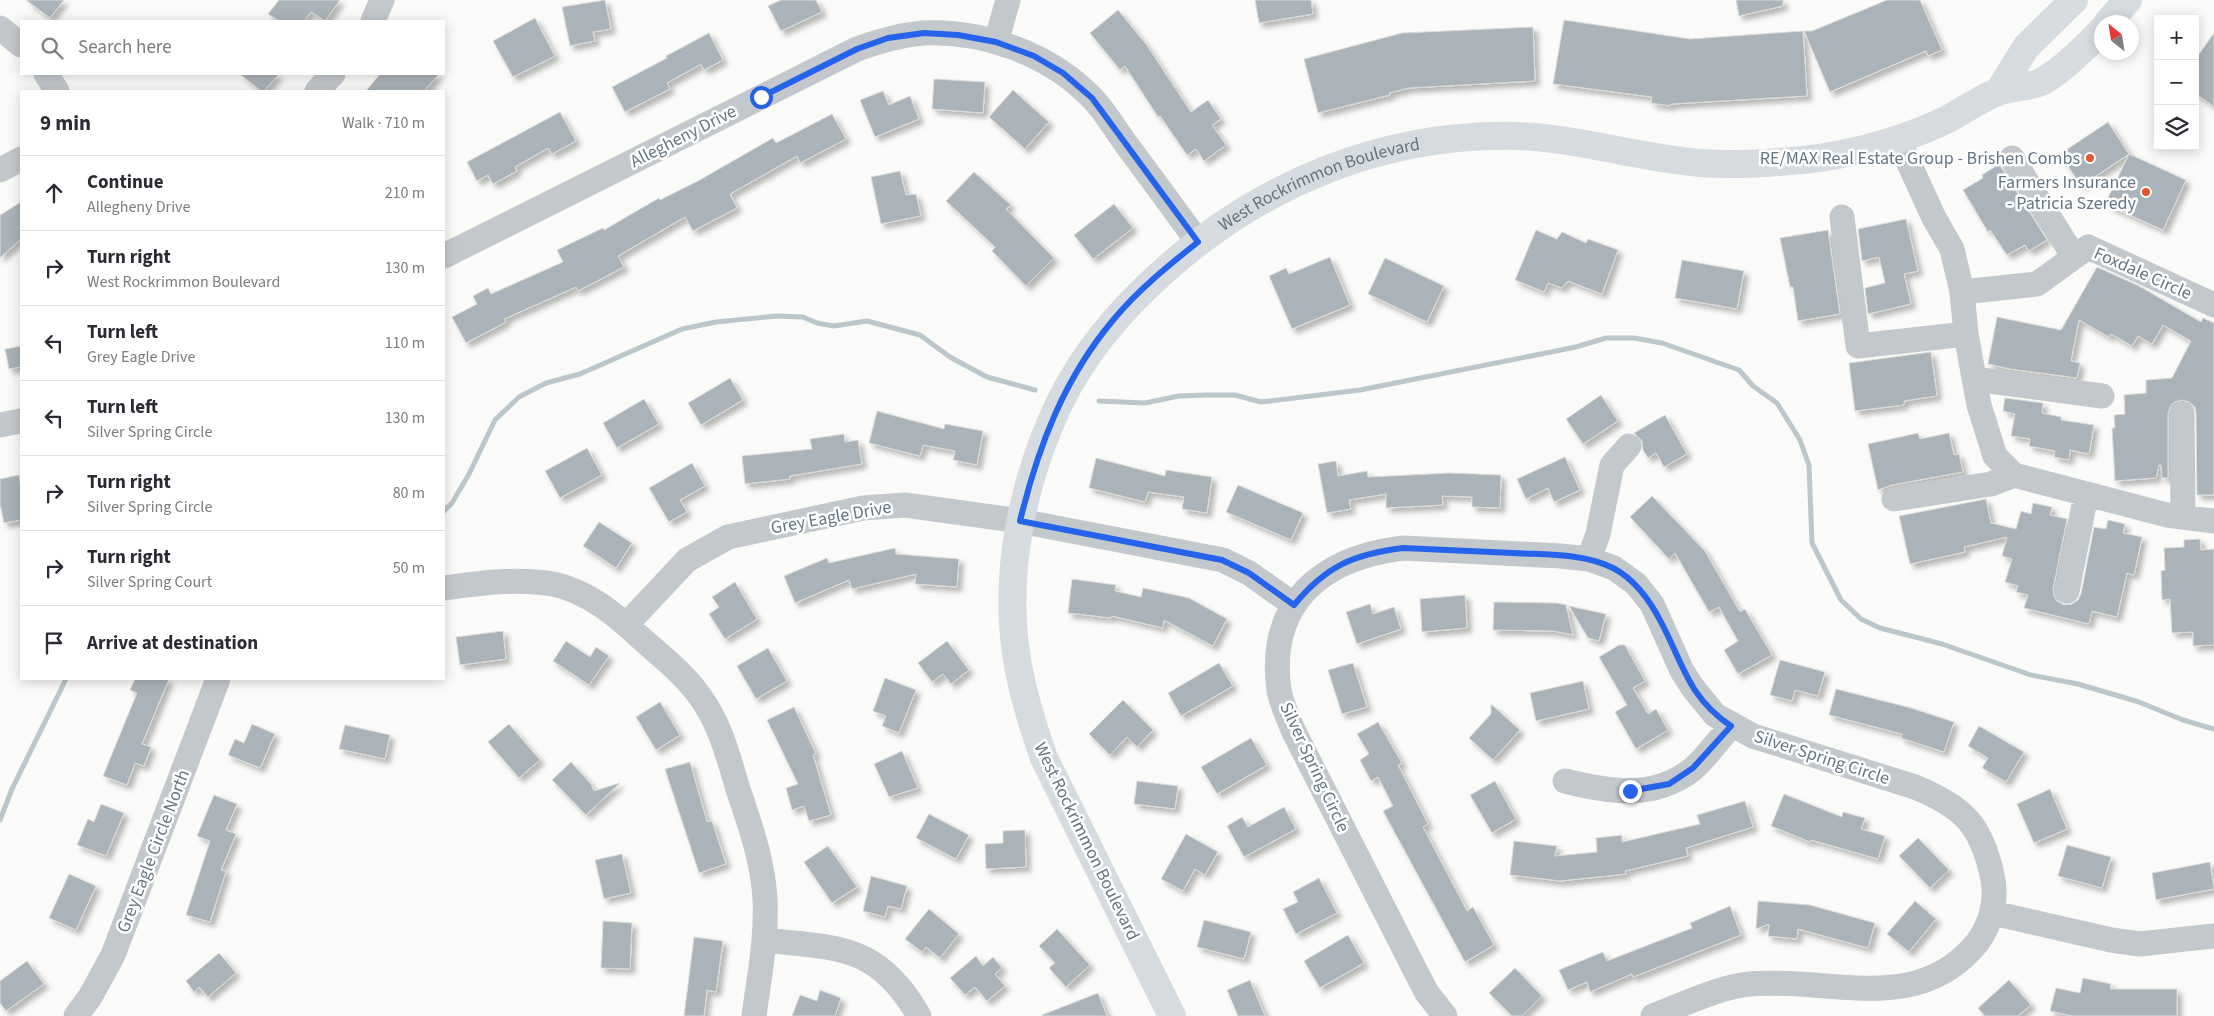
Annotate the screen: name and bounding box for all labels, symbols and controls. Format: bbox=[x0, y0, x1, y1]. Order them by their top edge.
north arrow bbox=[2094, 15, 2139, 60]
map controls bbox=[2154, 15, 2199, 150]
button: + bbox=[2154, 15, 2199, 60]
search box bbox=[20, 20, 445, 75]
icon: search bbox=[38, 34, 66, 62]
text: Search here bbox=[78, 34, 172, 61]
button: − bbox=[2154, 60, 2199, 105]
route start bbox=[750, 86, 773, 109]
street label: Allegheny Drive bbox=[626, 99, 741, 174]
button: layers bbox=[2154, 105, 2199, 150]
text: 9 min bbox=[40, 108, 91, 138]
text: Walk · 710 m bbox=[342, 112, 425, 134]
street label: West Rockrimmon Boulevard bbox=[1213, 132, 1422, 237]
place label: RE/MAX Real Estate Group - Brishen Combs bbox=[1760, 146, 2080, 171]
marker: RE/MAX Real Estate Group - Brishen Combs bbox=[2084, 152, 2096, 164]
text: Continue bbox=[87, 169, 164, 196]
place label: Farmers Insurance - Patricia Szeredy bbox=[1998, 170, 2137, 216]
icon: ahead bbox=[40, 179, 68, 207]
text: 210 m bbox=[385, 182, 425, 204]
marker: Farmers Insurance - Patricia Szeredy bbox=[2140, 186, 2152, 198]
text: Allegheny Drive bbox=[87, 196, 190, 218]
street label: Foxdale Circle bbox=[2090, 241, 2196, 306]
text: Turn right bbox=[87, 244, 171, 271]
icon: right bbox=[40, 254, 68, 282]
text: 130 m bbox=[385, 257, 425, 279]
text: West Rockrimmon Boulevard bbox=[87, 271, 280, 293]
text: Turn left bbox=[87, 319, 158, 346]
icon: left bbox=[40, 329, 68, 357]
text: 110 m bbox=[385, 332, 425, 354]
text: Grey Eagle Drive bbox=[87, 346, 195, 368]
text: Turn left bbox=[87, 394, 158, 421]
icon: left bbox=[40, 404, 68, 432]
text: 130 m bbox=[385, 407, 425, 429]
text: Silver Spring Circle bbox=[87, 421, 212, 443]
text: Turn right bbox=[87, 469, 171, 496]
icon: right bbox=[40, 479, 68, 507]
text: 80 m bbox=[393, 482, 425, 504]
street label: Grey Eagle Drive bbox=[769, 495, 893, 540]
text: Silver Spring Circle bbox=[87, 496, 212, 518]
text: Turn right bbox=[87, 544, 171, 571]
icon: right bbox=[40, 554, 68, 582]
text: 50 m bbox=[393, 557, 425, 579]
text: Silver Spring Court bbox=[87, 571, 212, 593]
icon: arrive bbox=[40, 629, 68, 657]
text: Arrive at destination bbox=[87, 630, 258, 657]
street label: Silver Spring Circle bbox=[1273, 698, 1356, 836]
street label: Silver Spring Circle bbox=[1751, 724, 1893, 791]
street label: West Rockrimmon Boulevard bbox=[1028, 738, 1145, 944]
street label: Grey Eagle Circle North bbox=[111, 766, 196, 936]
route end bbox=[1619, 780, 1642, 803]

